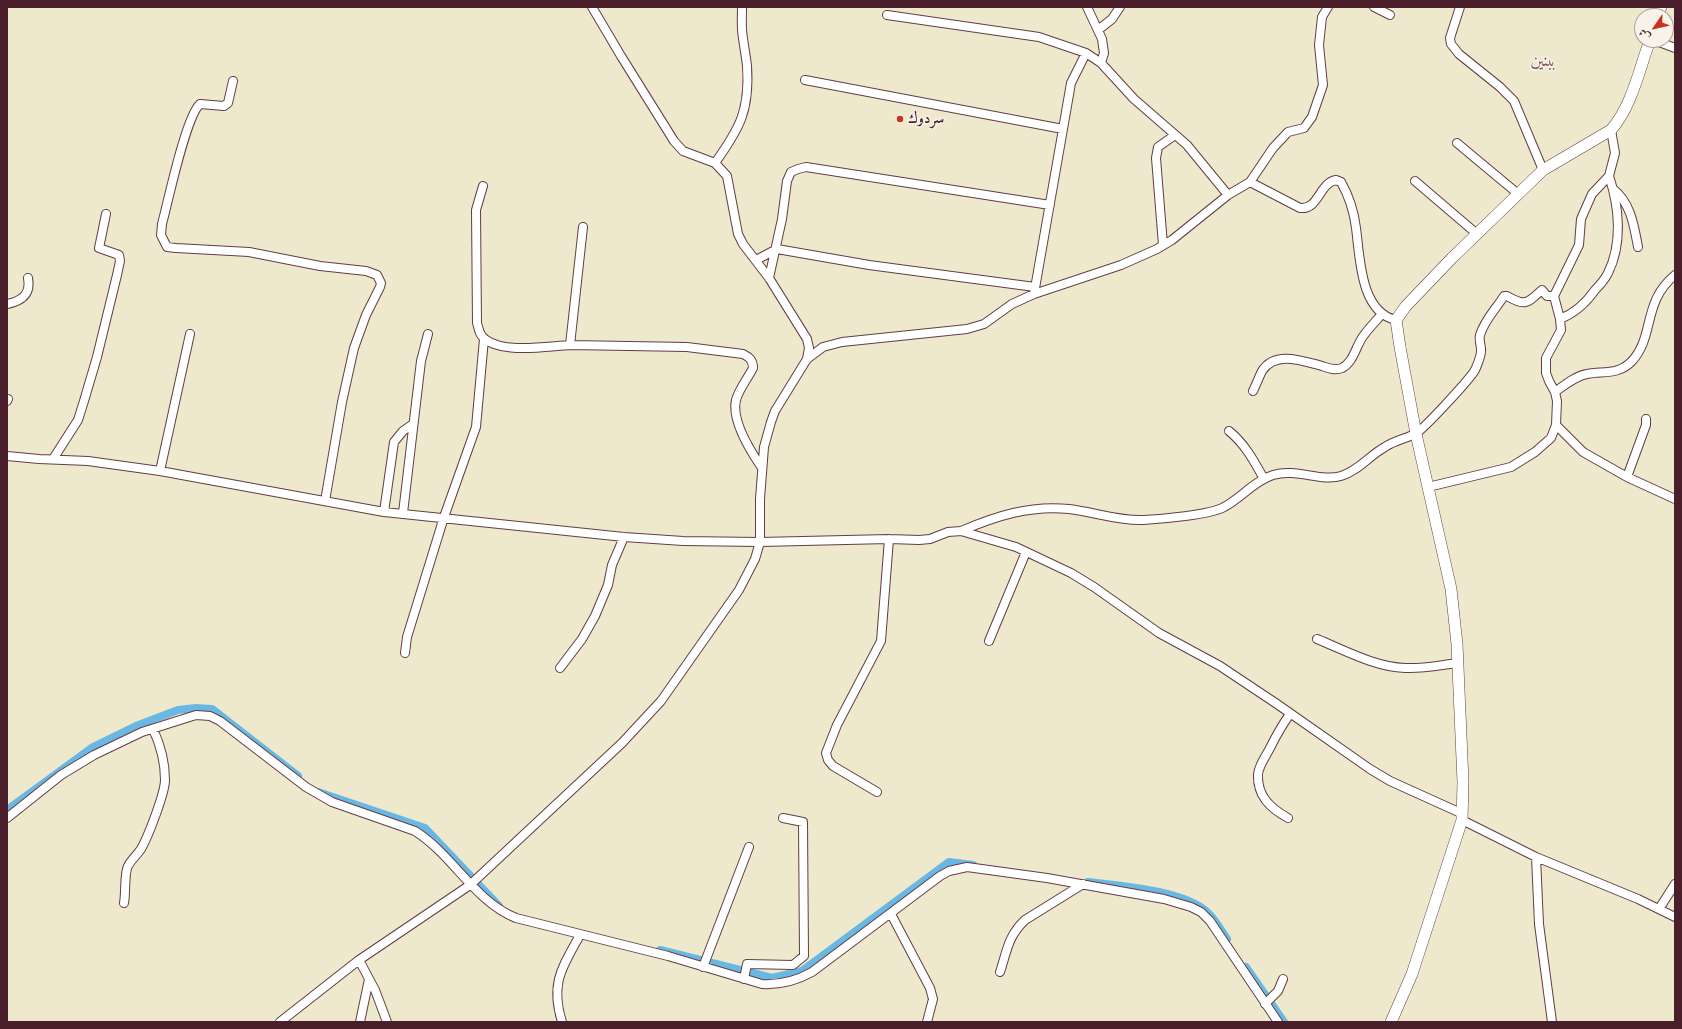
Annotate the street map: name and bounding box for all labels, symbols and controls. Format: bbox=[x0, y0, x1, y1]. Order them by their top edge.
north arrow bbox=[1634, 8, 1674, 48]
text: ش bbox=[1636, 26, 1654, 43]
district label: ببنين bbox=[1530, 52, 1556, 72]
place label: سردوك bbox=[908, 110, 944, 128]
marker: سردوك bbox=[895, 114, 905, 124]

